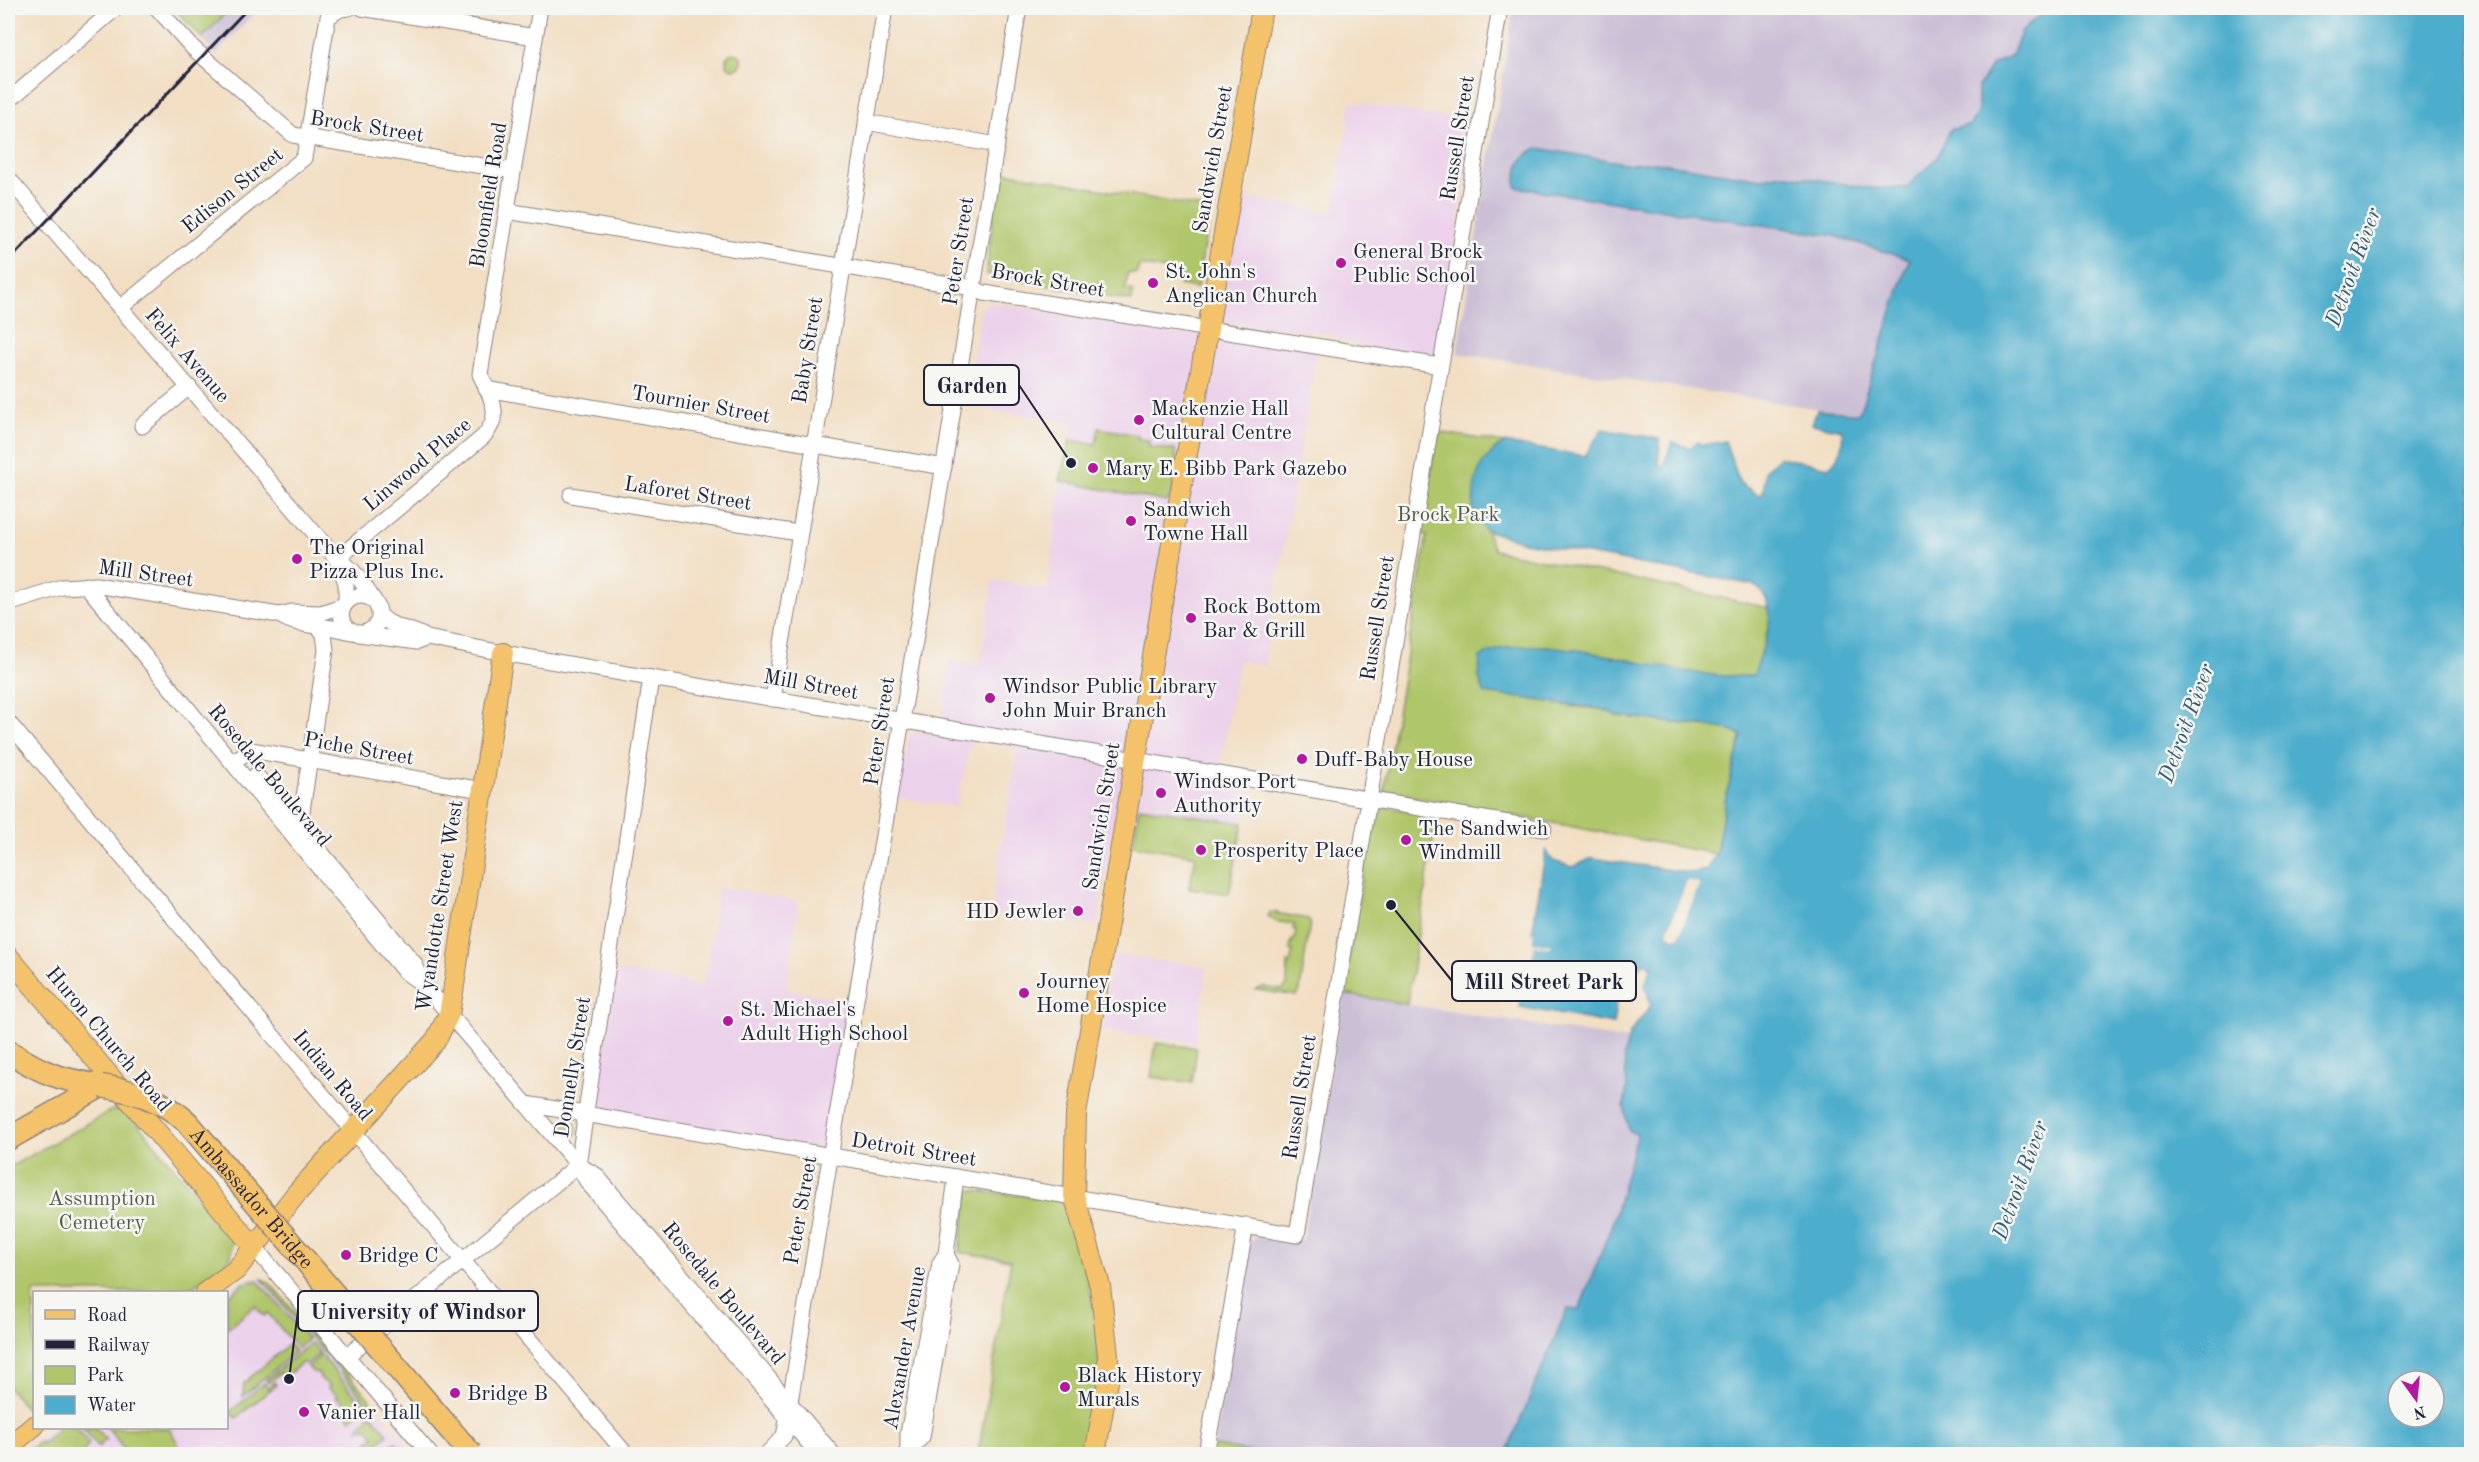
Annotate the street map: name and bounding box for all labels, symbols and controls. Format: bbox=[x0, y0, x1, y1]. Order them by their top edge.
street label: Russell Street bbox=[1438, 74, 1479, 203]
street label: Sandwich Street bbox=[1190, 84, 1237, 235]
street label: Brock Street bbox=[308, 108, 425, 147]
street label: Bloomfield Road bbox=[468, 121, 511, 270]
street label: Edison Street bbox=[178, 144, 288, 238]
street label: Peter Street bbox=[941, 195, 978, 307]
water label: Detroit River bbox=[2322, 205, 2386, 331]
place label: General Brock Public School bbox=[1353, 242, 1483, 287]
marker: General Brock Public School bbox=[1334, 256, 1348, 270]
street label: Brock Street bbox=[989, 261, 1106, 302]
place label: St. John's Anglican Church bbox=[1165, 262, 1318, 307]
marker: St. John's Anglican Church bbox=[1146, 276, 1160, 290]
street label: Baby Street bbox=[790, 295, 827, 405]
street label: Felix Avenue bbox=[141, 305, 233, 407]
callout: Garden bbox=[924, 365, 1019, 405]
text: Garden bbox=[936, 376, 1008, 398]
street label: Tournier Street bbox=[630, 383, 772, 428]
place label: Mackenzie Hall Cultural Centre bbox=[1151, 399, 1292, 444]
marker: Mackenzie Hall Cultural Centre bbox=[1132, 413, 1146, 427]
street label: Linwood Place bbox=[360, 414, 476, 516]
place label: Mary E. Bibb Park Gazebo bbox=[1105, 459, 1347, 480]
marker: Mary E. Bibb Park Gazebo bbox=[1086, 461, 1100, 475]
street label: Laforet Street bbox=[622, 474, 753, 515]
place label: Sandwich Towne Hall bbox=[1143, 500, 1248, 545]
park label: Brock Park bbox=[1397, 505, 1499, 526]
marker: Sandwich Towne Hall bbox=[1124, 514, 1138, 528]
place label: The Original Pizza Plus Inc. bbox=[309, 538, 445, 583]
marker: The Original Pizza Plus Inc. bbox=[290, 552, 304, 566]
street label: Russell Street bbox=[1358, 554, 1399, 683]
street label: Mill Street bbox=[97, 557, 195, 592]
place label: Rock Bottom Bar & Grill bbox=[1203, 597, 1321, 642]
marker: Rock Bottom Bar & Grill bbox=[1184, 611, 1198, 625]
water label: Detroit River bbox=[2155, 661, 2219, 787]
street label: Mill Street bbox=[762, 667, 860, 704]
street label: Peter Street bbox=[862, 675, 899, 787]
place label: Windsor Public Library John Muir Branch bbox=[1002, 677, 1217, 722]
marker: Windsor Public Library John Muir Branch bbox=[983, 691, 997, 705]
street label: Rosedale Boulevard bbox=[203, 701, 334, 851]
street label: Piche Street bbox=[302, 729, 416, 770]
street label: Sandwich Street bbox=[1080, 741, 1125, 892]
place label: Duff-Baby House bbox=[1314, 750, 1473, 771]
marker: Duff-Baby House bbox=[1295, 752, 1309, 766]
place label: Windsor Port Authority bbox=[1173, 772, 1296, 817]
marker: Windsor Port Authority bbox=[1154, 786, 1168, 800]
street label: Wyandotte Street West bbox=[413, 799, 468, 1014]
place label: The Sandwich Windmill bbox=[1418, 819, 1548, 864]
marker: The Sandwich Windmill bbox=[1399, 833, 1413, 847]
place label: Prosperity Place bbox=[1213, 841, 1364, 862]
marker: Prosperity Place bbox=[1194, 843, 1208, 857]
place label: HD Jewler bbox=[966, 902, 1066, 923]
marker: HD Jewler bbox=[1071, 904, 1085, 918]
callout: Mill Street Park bbox=[1452, 961, 1636, 1001]
street label: Huron Church Road bbox=[41, 963, 175, 1117]
place label: Journey Home Hospice bbox=[1036, 972, 1167, 1017]
text: Mill Street Park bbox=[1464, 972, 1624, 994]
marker: Journey Home Hospice bbox=[1017, 986, 1031, 1000]
street label: Donnelly Street bbox=[552, 995, 595, 1140]
place label: St. Michael's Adult High School bbox=[740, 1000, 908, 1045]
marker: St. Michael's Adult High School bbox=[721, 1014, 735, 1028]
street label: Indian Road bbox=[288, 1027, 375, 1125]
street label: Russell Street bbox=[1280, 1033, 1321, 1162]
water label: Detroit River bbox=[1989, 1118, 2053, 1244]
street label: Ambassador Bridge bbox=[184, 1124, 317, 1273]
street label: Detroit Street bbox=[849, 1130, 978, 1171]
street label: Peter Street bbox=[782, 1154, 821, 1266]
park label: Assumption Cemetery bbox=[48, 1189, 156, 1234]
street label: Rosedale Boulevard bbox=[657, 1219, 788, 1369]
place label: Bridge C bbox=[358, 1246, 439, 1267]
marker: Bridge C bbox=[339, 1248, 353, 1262]
street label: Alexander Avenue bbox=[881, 1265, 930, 1432]
legend bbox=[33, 1291, 228, 1429]
callout: University of Windsor bbox=[298, 1291, 538, 1331]
text: University of Windsor bbox=[310, 1302, 526, 1324]
text: Road bbox=[87, 1307, 127, 1325]
text: Railway bbox=[87, 1337, 150, 1355]
place label: Black History Murals bbox=[1077, 1366, 1202, 1411]
text: Park bbox=[87, 1367, 124, 1385]
north arrow bbox=[2386, 1369, 2446, 1429]
marker: Black History Murals bbox=[1058, 1380, 1072, 1394]
place label: Bridge B bbox=[467, 1384, 548, 1405]
marker: Bridge B bbox=[448, 1386, 462, 1400]
text: Water bbox=[87, 1397, 136, 1415]
text: N bbox=[2411, 1402, 2427, 1421]
place label: Vanier Hall bbox=[316, 1403, 421, 1424]
marker: Vanier Hall bbox=[297, 1405, 311, 1419]

